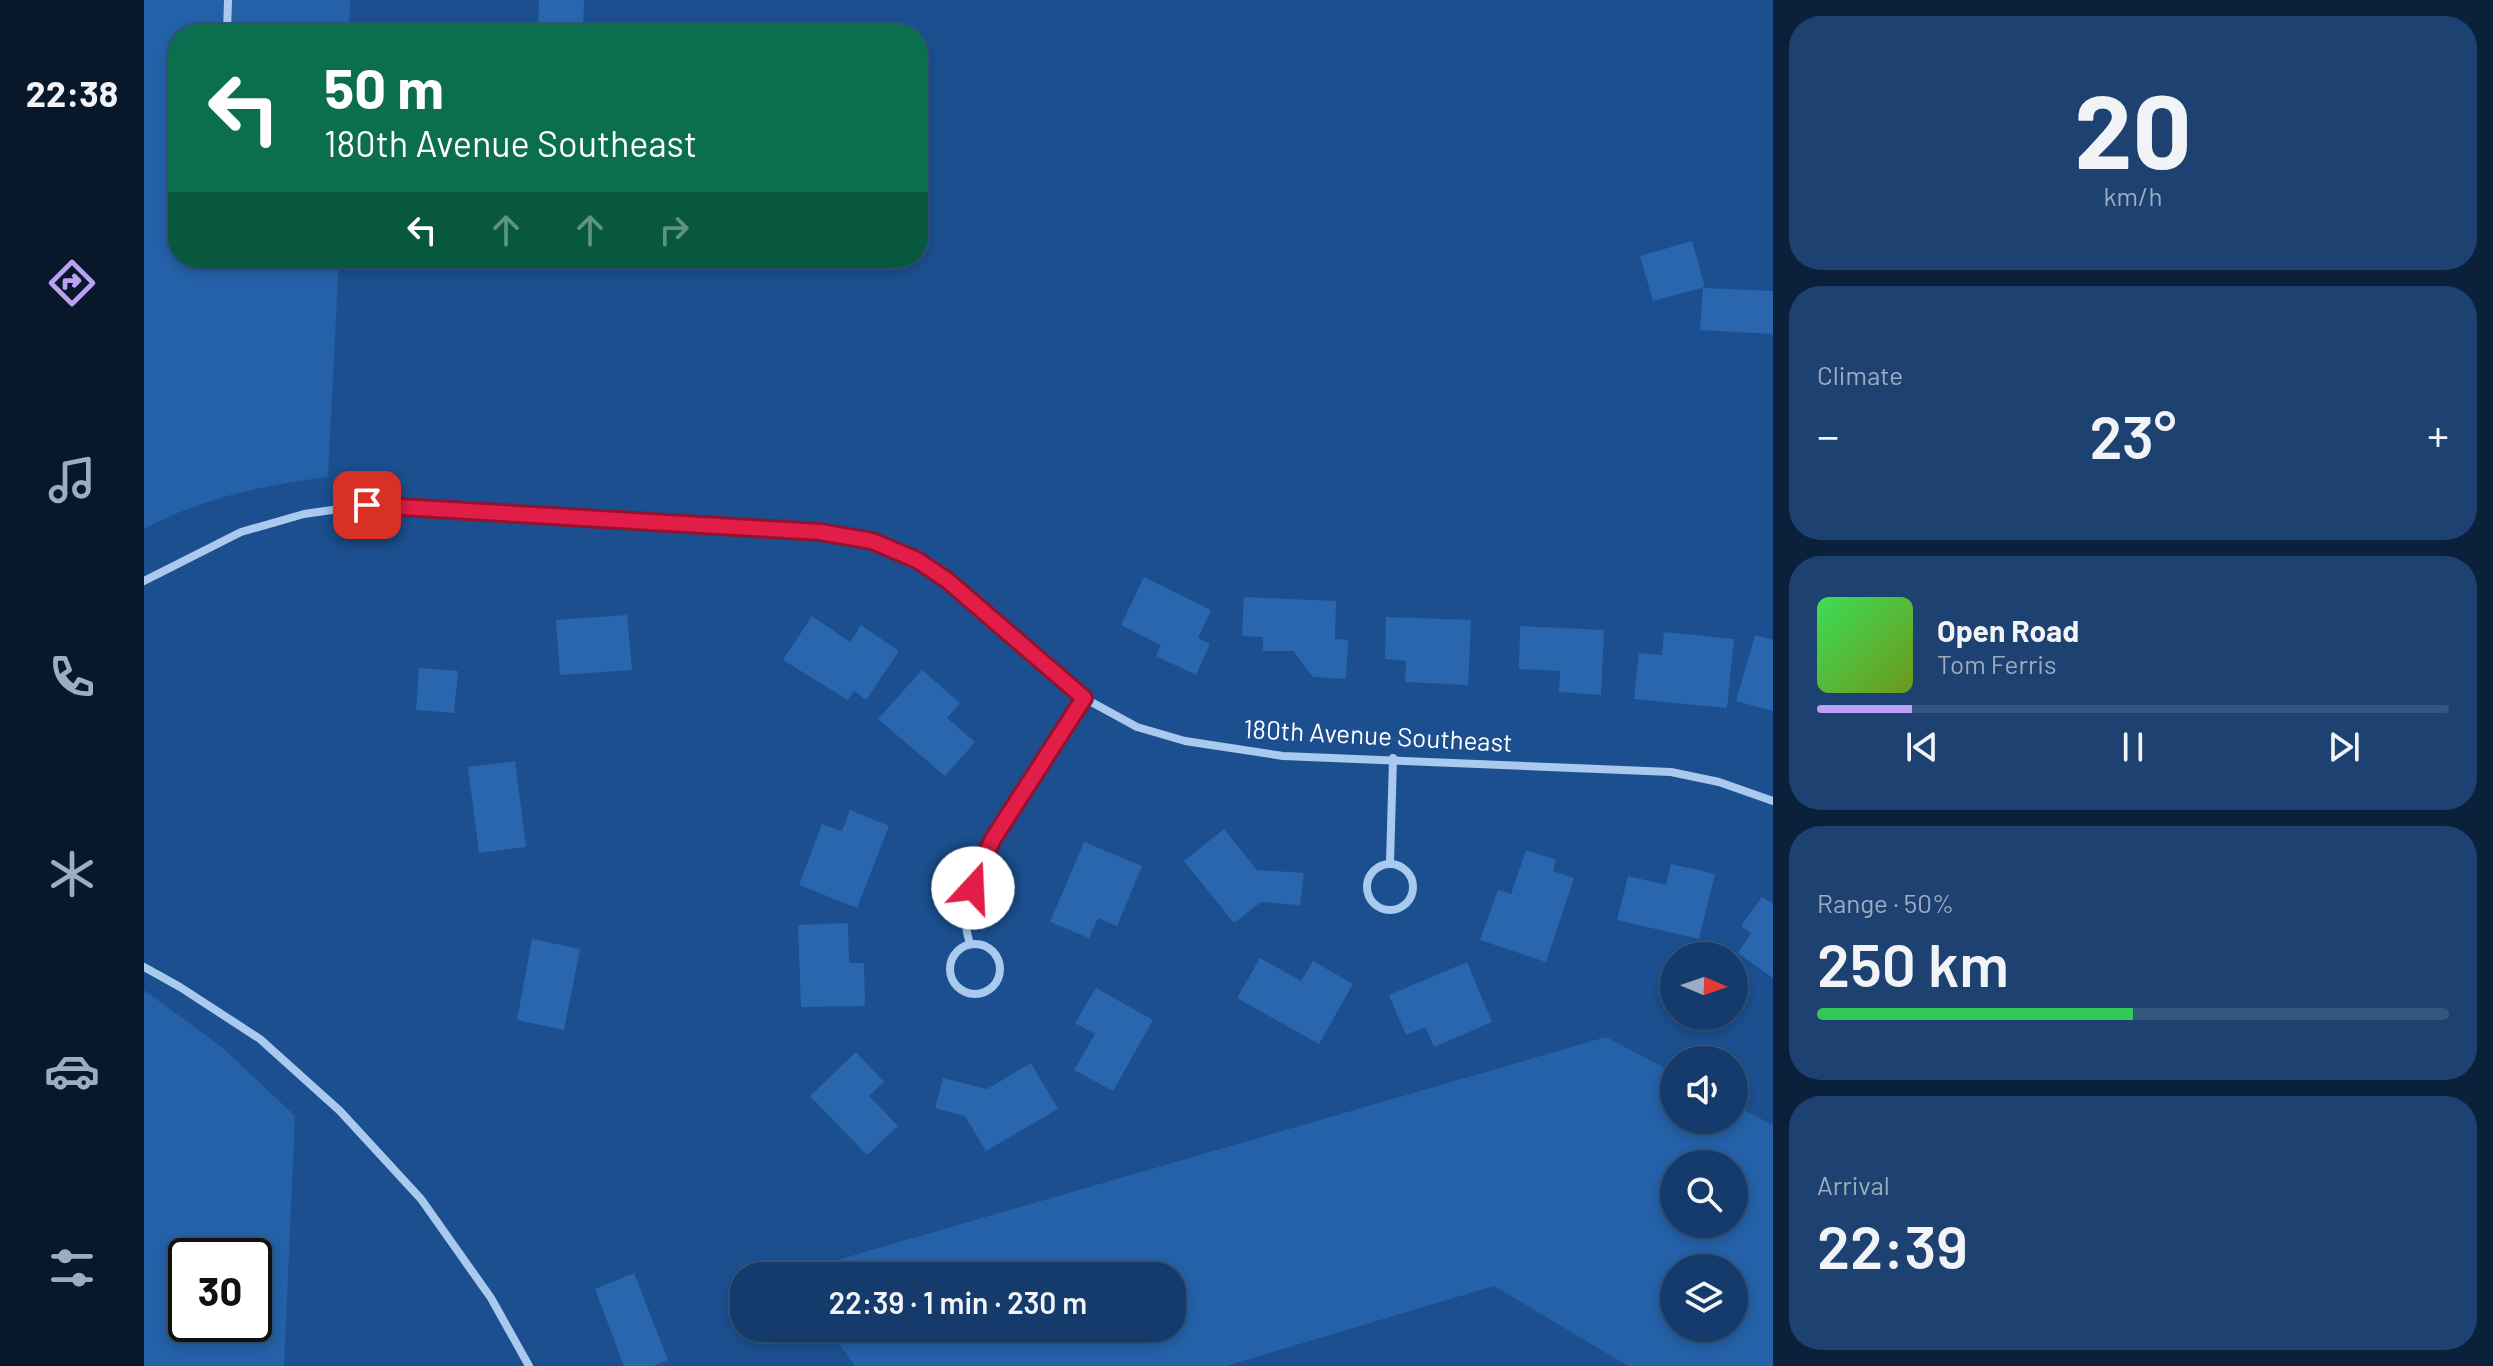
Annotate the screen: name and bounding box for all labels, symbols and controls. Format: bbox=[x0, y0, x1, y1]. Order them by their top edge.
text: 50 m bbox=[324, 53, 444, 120]
icon: left bbox=[192, 56, 296, 160]
text: 20 bbox=[2074, 65, 2192, 190]
text: 22:38 bbox=[26, 71, 118, 114]
text: 180th Avenue Southeast bbox=[324, 121, 697, 164]
text: km/h bbox=[2104, 180, 2162, 211]
icon: left bbox=[400, 208, 444, 252]
icon: ahead bbox=[484, 208, 528, 252]
icon: ahead bbox=[568, 208, 612, 252]
icon: right bbox=[652, 208, 696, 252]
icon: directions bbox=[44, 255, 100, 311]
text: Climate bbox=[1817, 359, 1903, 390]
text: 23° bbox=[2090, 399, 2176, 471]
text: − bbox=[1817, 408, 1839, 461]
text: + bbox=[2427, 408, 2449, 461]
icon: music bbox=[44, 452, 100, 508]
pin bbox=[333, 471, 401, 539]
icon: arrive bbox=[345, 483, 389, 527]
text: Open Road bbox=[1937, 612, 2079, 648]
text: Tom Ferris bbox=[1937, 648, 2057, 679]
icon: phone bbox=[44, 649, 100, 705]
street label: 180th Avenue Southeast bbox=[1243, 712, 1513, 757]
icon: previous bbox=[1900, 725, 1944, 769]
icon: pause bbox=[2111, 725, 2155, 769]
icon: next bbox=[2322, 725, 2366, 769]
icon: climate bbox=[44, 846, 100, 902]
position arrow bbox=[931, 846, 1015, 930]
text: Range · 50% bbox=[1817, 887, 1954, 918]
text: 250 km bbox=[1817, 927, 2009, 999]
north arrow bbox=[1660, 942, 1748, 1030]
map controls bbox=[1660, 942, 1748, 1342]
icon: car bbox=[44, 1043, 100, 1099]
button: sound bbox=[1660, 1046, 1748, 1134]
button: search bbox=[1660, 1150, 1748, 1238]
text: Arrival bbox=[1817, 1169, 1890, 1200]
text: 22:39 bbox=[1817, 1209, 1968, 1281]
speed limit sign: 30 bbox=[168, 1238, 272, 1342]
icon: filters bbox=[44, 1240, 100, 1296]
button: layers bbox=[1660, 1254, 1748, 1342]
text: 22:39 · 1 min · 230 m bbox=[829, 1284, 1087, 1320]

